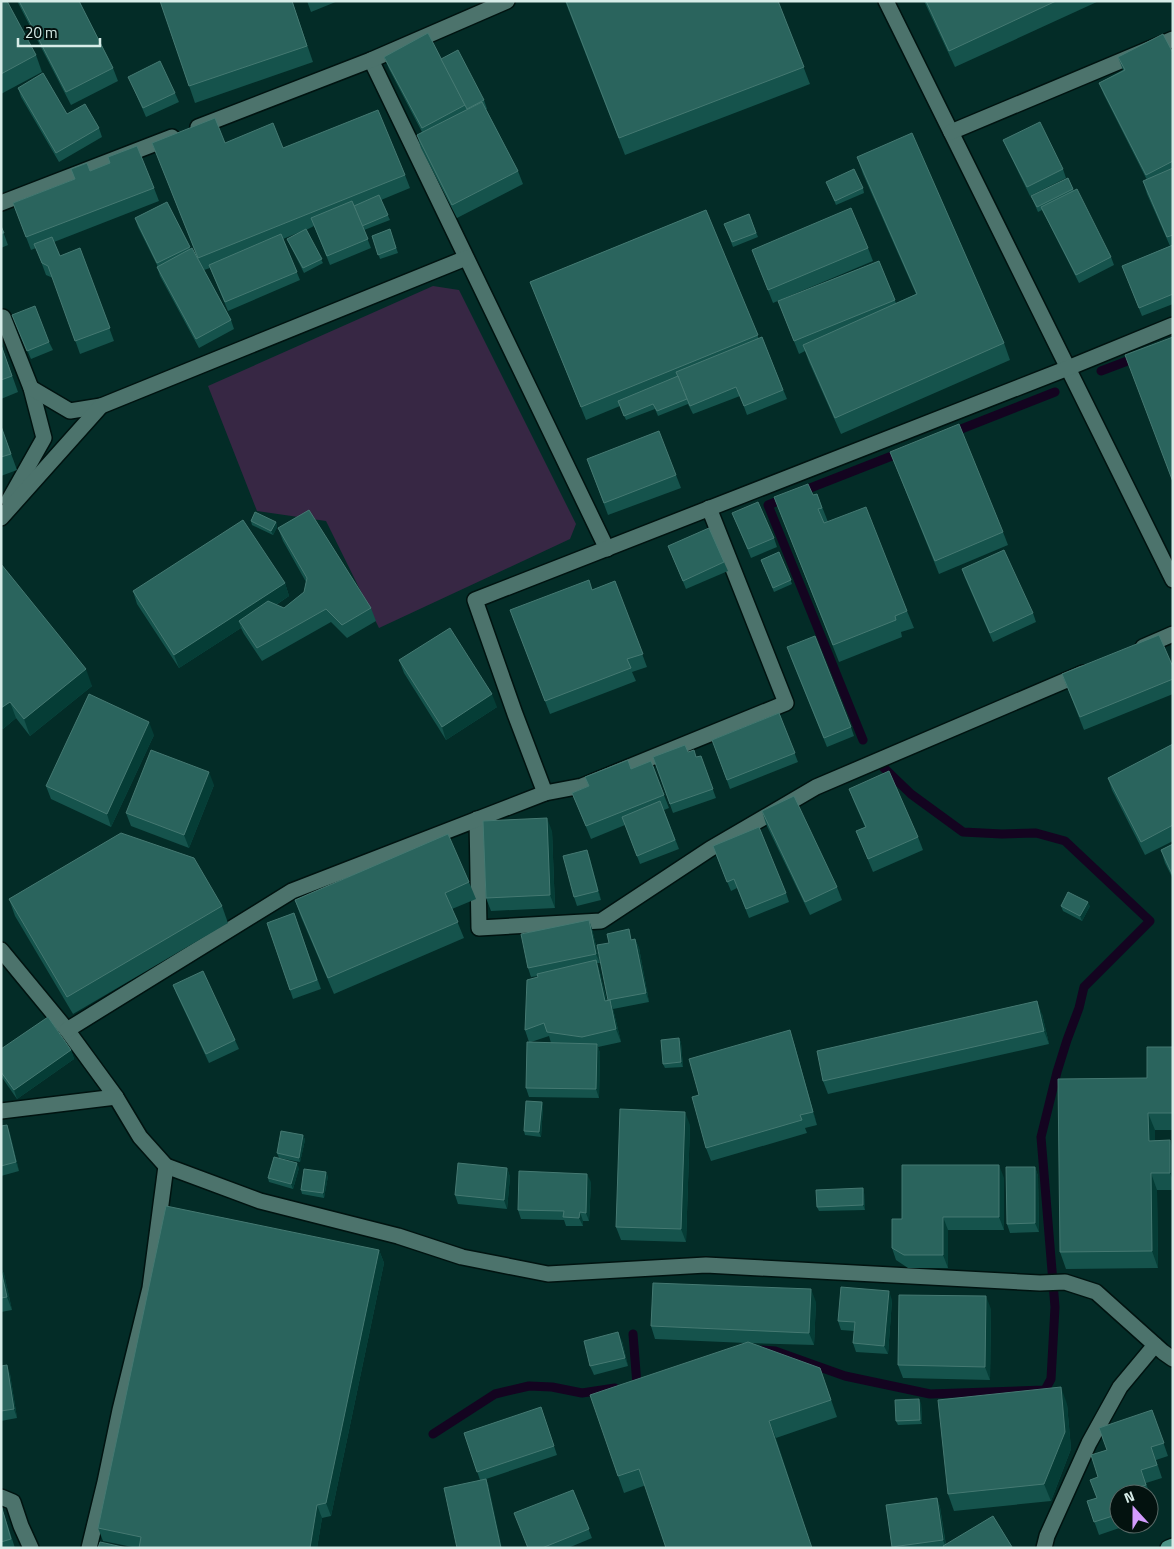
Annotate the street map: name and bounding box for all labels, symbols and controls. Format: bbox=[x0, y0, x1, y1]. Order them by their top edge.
scale bar bbox=[18, 15, 100, 47]
text: 20 m bbox=[25, 21, 58, 44]
north arrow bbox=[1109, 1484, 1159, 1534]
text: N bbox=[1121, 1485, 1137, 1508]

